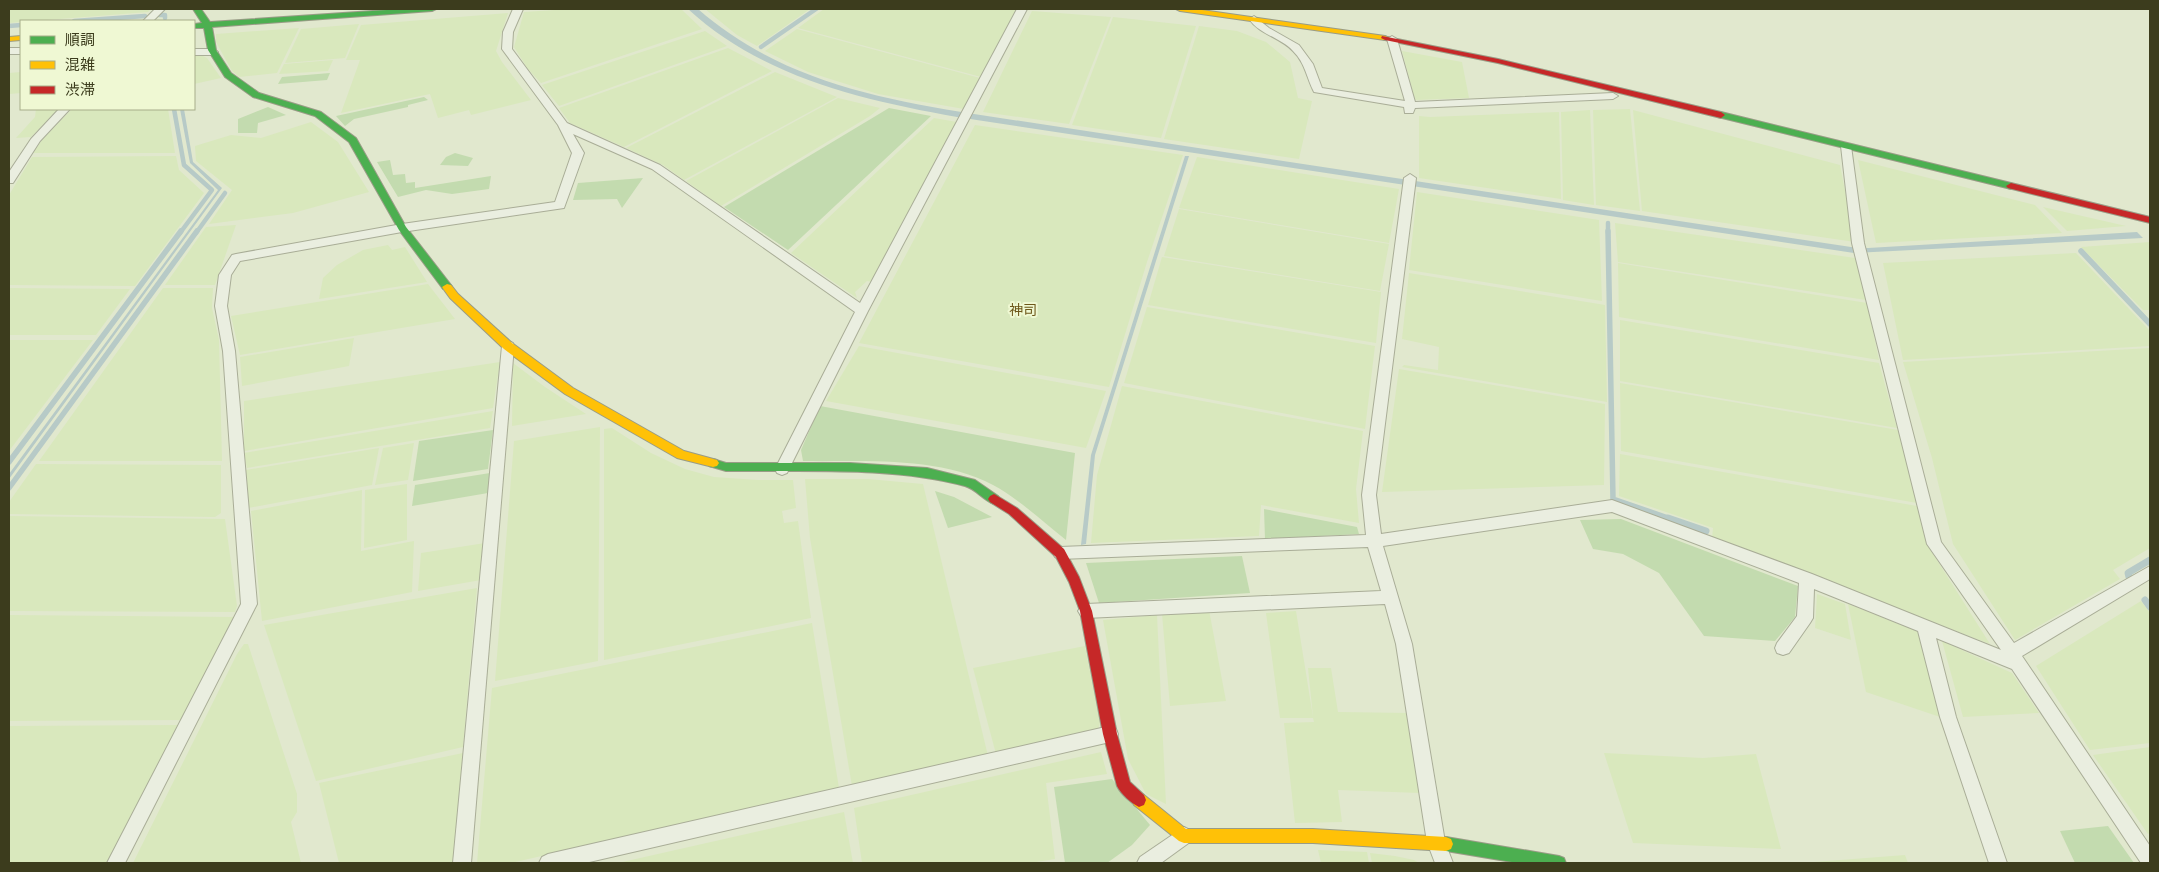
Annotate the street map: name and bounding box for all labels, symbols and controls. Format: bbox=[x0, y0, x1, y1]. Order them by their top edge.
legend bbox=[20, 20, 195, 110]
text: 順調 bbox=[65, 30, 95, 49]
text: 混雑 bbox=[65, 55, 95, 74]
text: 渋滞 bbox=[65, 80, 95, 99]
district label: 神司 bbox=[1009, 301, 1037, 319]

